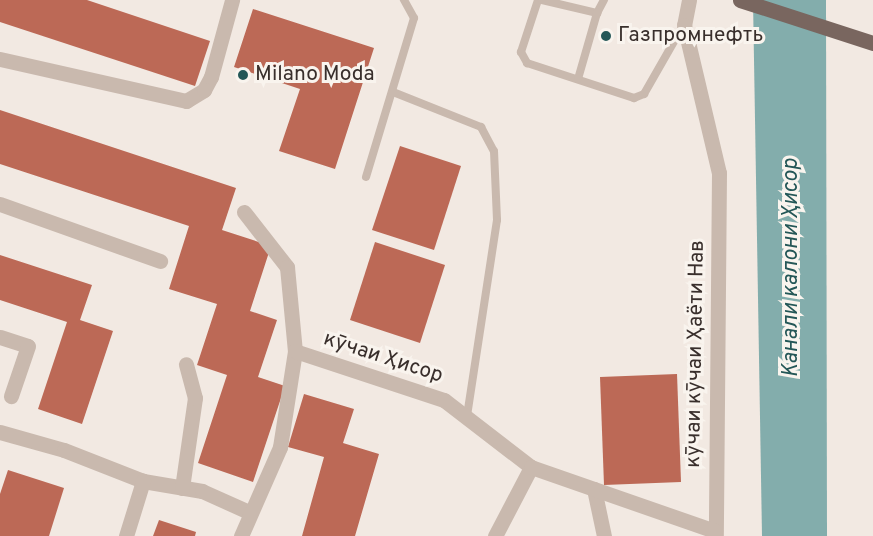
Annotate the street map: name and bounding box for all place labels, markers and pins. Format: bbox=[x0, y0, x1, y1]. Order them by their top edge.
place label: Газпромнефть bbox=[618, 23, 763, 49]
marker: Газпромнефть bbox=[599, 29, 613, 43]
place label: Milano Moda bbox=[255, 62, 375, 88]
marker: Milano Moda bbox=[236, 68, 250, 82]

